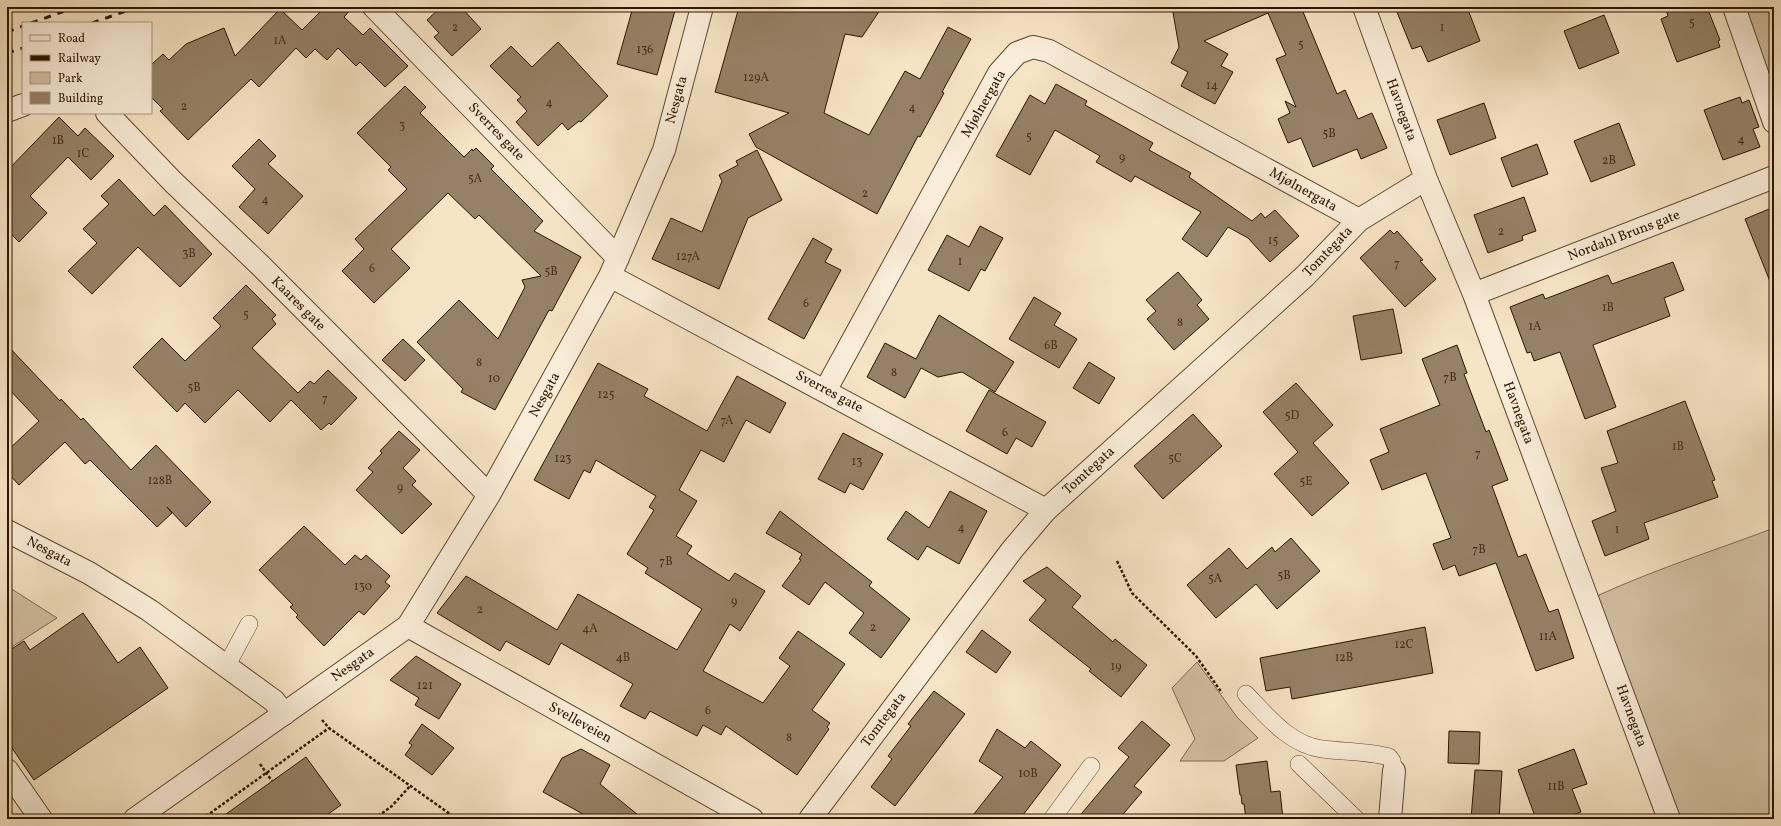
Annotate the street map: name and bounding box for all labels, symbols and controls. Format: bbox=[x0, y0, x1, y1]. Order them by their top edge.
house number: 5 bbox=[1689, 15, 1695, 31]
house number: 2 bbox=[452, 20, 458, 36]
house number: 1 bbox=[1440, 20, 1444, 36]
legend bbox=[22, 22, 152, 114]
text: Road bbox=[58, 31, 85, 47]
house number: 1A bbox=[273, 33, 287, 49]
house number: 5 bbox=[1298, 37, 1304, 53]
house number: 136 bbox=[637, 42, 653, 58]
text: Railway bbox=[58, 51, 101, 67]
street label: Mjølnergata bbox=[957, 67, 1011, 141]
house number: 129A bbox=[743, 70, 769, 86]
text: Park bbox=[58, 71, 83, 87]
street label: Nesgata bbox=[662, 74, 692, 126]
street label: Havnegata bbox=[1381, 76, 1421, 144]
house number: 14 bbox=[1206, 78, 1218, 94]
text: Building bbox=[58, 91, 103, 107]
house number: 4 bbox=[545, 95, 553, 111]
house number: 2 bbox=[181, 99, 187, 115]
street label: Sverres gate bbox=[463, 99, 529, 166]
house number: 4 bbox=[908, 100, 916, 116]
house number: 3 bbox=[399, 118, 405, 134]
house number: 5B bbox=[1322, 126, 1336, 142]
house number: 5 bbox=[1026, 129, 1032, 145]
house number: 4 bbox=[1737, 132, 1745, 148]
house number: 1B bbox=[52, 133, 64, 149]
house number: 1C bbox=[77, 146, 89, 162]
house number: 9 bbox=[1119, 150, 1125, 166]
house number: 2B bbox=[1602, 153, 1616, 169]
street label: Mjølnergata bbox=[1266, 163, 1340, 217]
house number: 5A bbox=[468, 171, 483, 187]
house number: 2 bbox=[862, 186, 868, 202]
house number: 4 bbox=[261, 192, 269, 208]
street label: Nordahl Bruns gate bbox=[1565, 206, 1683, 266]
street label: Tomtegata bbox=[1299, 222, 1357, 282]
house number: 2 bbox=[1498, 224, 1504, 240]
house number: 15 bbox=[1268, 233, 1278, 249]
house number: 3B bbox=[182, 246, 196, 262]
house number: 127A bbox=[676, 249, 700, 265]
house number: 1 bbox=[958, 254, 962, 270]
house number: 7 bbox=[1394, 256, 1400, 272]
house number: 6 bbox=[369, 261, 375, 277]
house number: 5B bbox=[544, 264, 558, 280]
street label: Kaares gate bbox=[267, 273, 330, 336]
house number: 6 bbox=[803, 296, 809, 312]
house number: 1B bbox=[1602, 300, 1614, 316]
house number: 5 bbox=[243, 307, 249, 323]
house number: 8 bbox=[1177, 315, 1183, 331]
house number: 1A bbox=[1528, 319, 1542, 335]
house number: 6B bbox=[1044, 338, 1058, 354]
house number: 8 bbox=[476, 355, 482, 371]
house number: 8 bbox=[891, 365, 897, 381]
street label: Sverres gate bbox=[792, 366, 866, 418]
street label: Nesgata bbox=[525, 369, 565, 421]
house number: 7B bbox=[1443, 370, 1457, 386]
house number: 10 bbox=[488, 371, 500, 387]
street label: Havnegata bbox=[1498, 379, 1538, 447]
house number: 5B bbox=[187, 380, 201, 396]
house number: 125 bbox=[598, 387, 615, 403]
house number: 7 bbox=[322, 391, 328, 407]
house number: 5D bbox=[1285, 408, 1299, 424]
house number: 7A bbox=[720, 413, 734, 429]
house number: 6 bbox=[1002, 425, 1008, 441]
house number: 1B bbox=[1672, 439, 1684, 455]
street label: Tomtegata bbox=[1059, 442, 1119, 500]
house number: 7 bbox=[1475, 446, 1481, 462]
house number: 123 bbox=[555, 451, 571, 467]
house number: 5C bbox=[1168, 451, 1182, 467]
house number: 13 bbox=[852, 454, 862, 470]
house number: 128B bbox=[148, 473, 172, 489]
house number: 5E bbox=[1300, 474, 1312, 490]
house number: 9 bbox=[397, 480, 403, 496]
house number: 4 bbox=[957, 520, 965, 536]
house number: 1 bbox=[1615, 522, 1619, 538]
street label: Nesgata bbox=[23, 532, 75, 572]
house number: 7B bbox=[1472, 542, 1486, 558]
house number: 7B bbox=[659, 554, 673, 570]
house number: 5B bbox=[1277, 568, 1291, 584]
house number: 5A bbox=[1208, 571, 1223, 587]
house number: 130 bbox=[354, 579, 372, 595]
house number: 9 bbox=[731, 594, 737, 610]
house number: 2 bbox=[477, 602, 483, 618]
house number: 2 bbox=[870, 620, 876, 636]
house number: 4A bbox=[582, 621, 598, 637]
house number: 11A bbox=[1539, 629, 1557, 645]
house number: 12C bbox=[1395, 637, 1414, 653]
street label: Nesgata bbox=[328, 643, 378, 687]
house number: 4B bbox=[616, 650, 630, 666]
house number: 12B bbox=[1335, 650, 1353, 666]
house number: 19 bbox=[1111, 659, 1121, 675]
house number: 121 bbox=[417, 678, 433, 694]
street label: Havnegata bbox=[1611, 682, 1651, 750]
street label: Tomtegata bbox=[857, 689, 911, 751]
street label: Svelleveien bbox=[545, 698, 615, 748]
house number: 6 bbox=[705, 703, 711, 719]
house number: 8 bbox=[786, 730, 792, 746]
house number: 10B bbox=[1018, 766, 1038, 782]
house number: 11B bbox=[1548, 779, 1564, 795]

